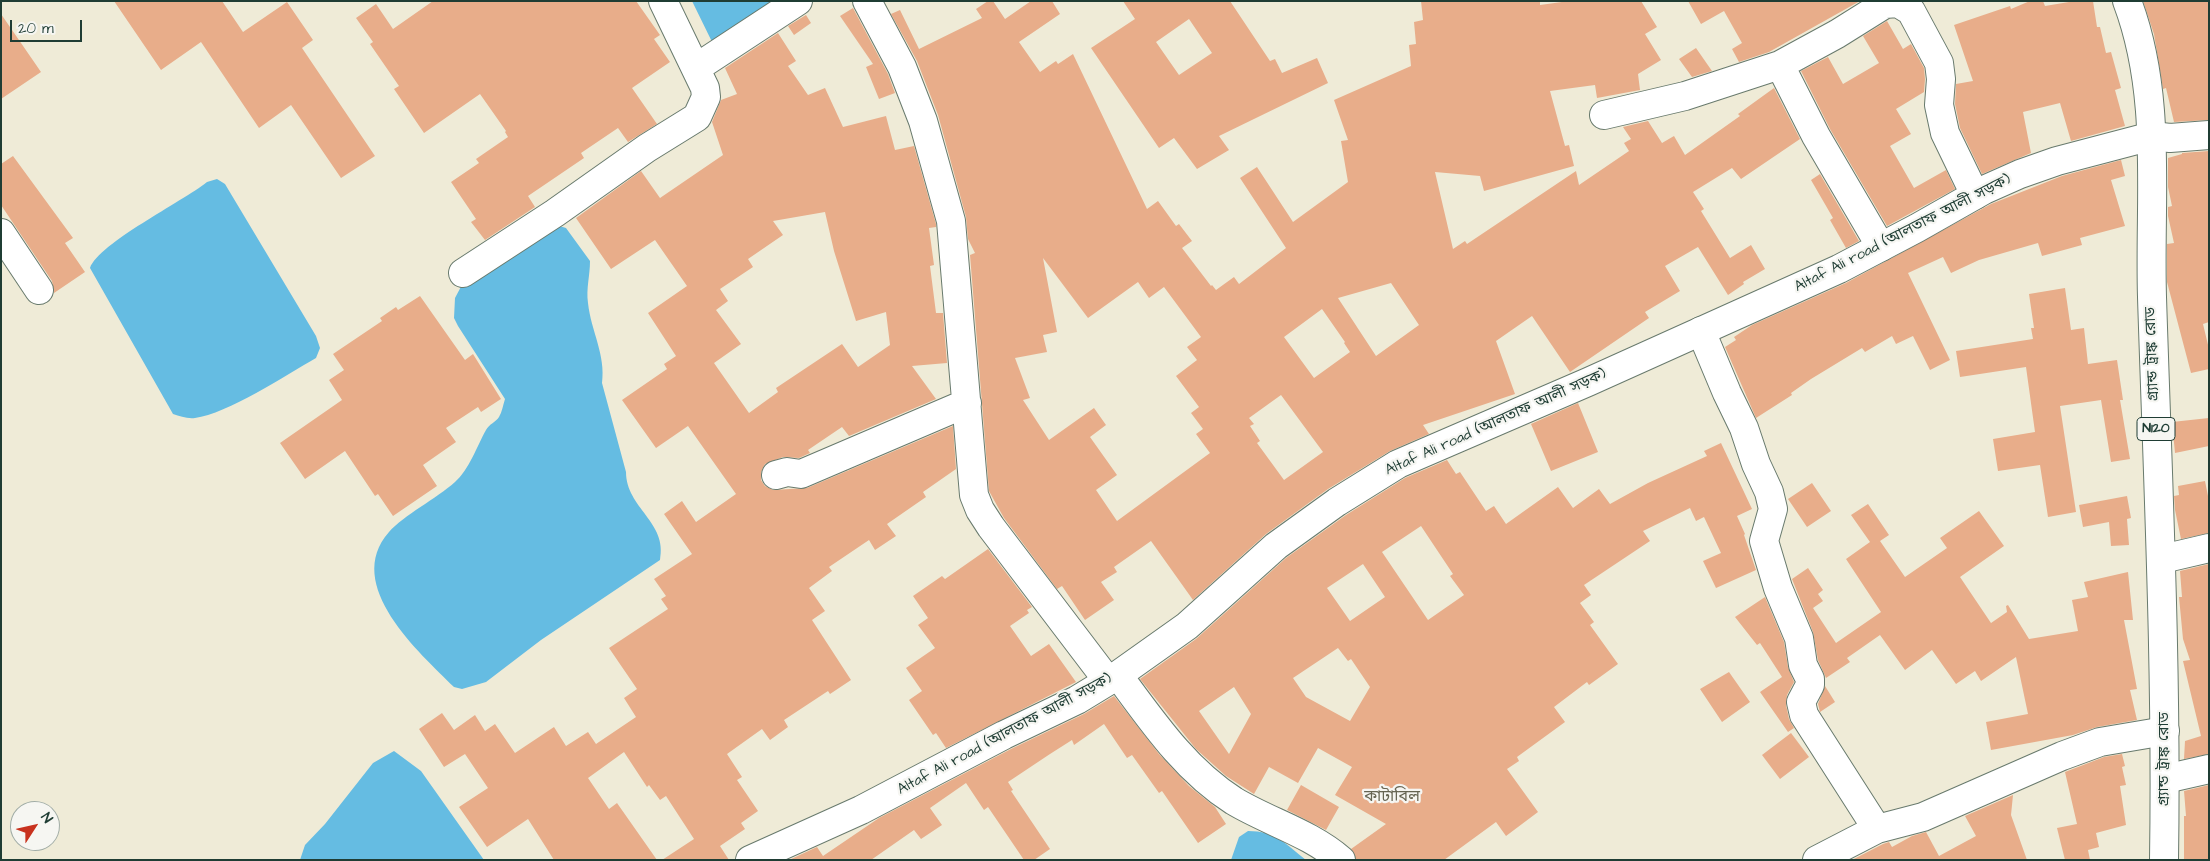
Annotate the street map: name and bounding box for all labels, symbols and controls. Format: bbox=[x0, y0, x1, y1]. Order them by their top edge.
scale bar bbox=[12, 10, 85, 42]
text: 20 m bbox=[18, 18, 54, 39]
street label: Altaf Ali road (আলতাফ আলী সড়ক) bbox=[1792, 171, 2014, 297]
street label: গ্র্যান্ড ট্রাঙ্ক রোড bbox=[2142, 307, 2164, 401]
street label: Altaf Ali road (আলতাফ আলী সড়ক) bbox=[1382, 366, 1610, 480]
road number: N120 bbox=[2137, 418, 2175, 440]
street label: Altaf Ali road (আলতাফ আলী সড়ক) bbox=[895, 671, 1115, 799]
street label: গ্র্যান্ড ট্রাঙ্ক রোড bbox=[2156, 712, 2174, 806]
district label: কাটাবিল bbox=[1364, 788, 1420, 808]
north arrow bbox=[10, 801, 60, 851]
text: N bbox=[36, 809, 57, 827]

